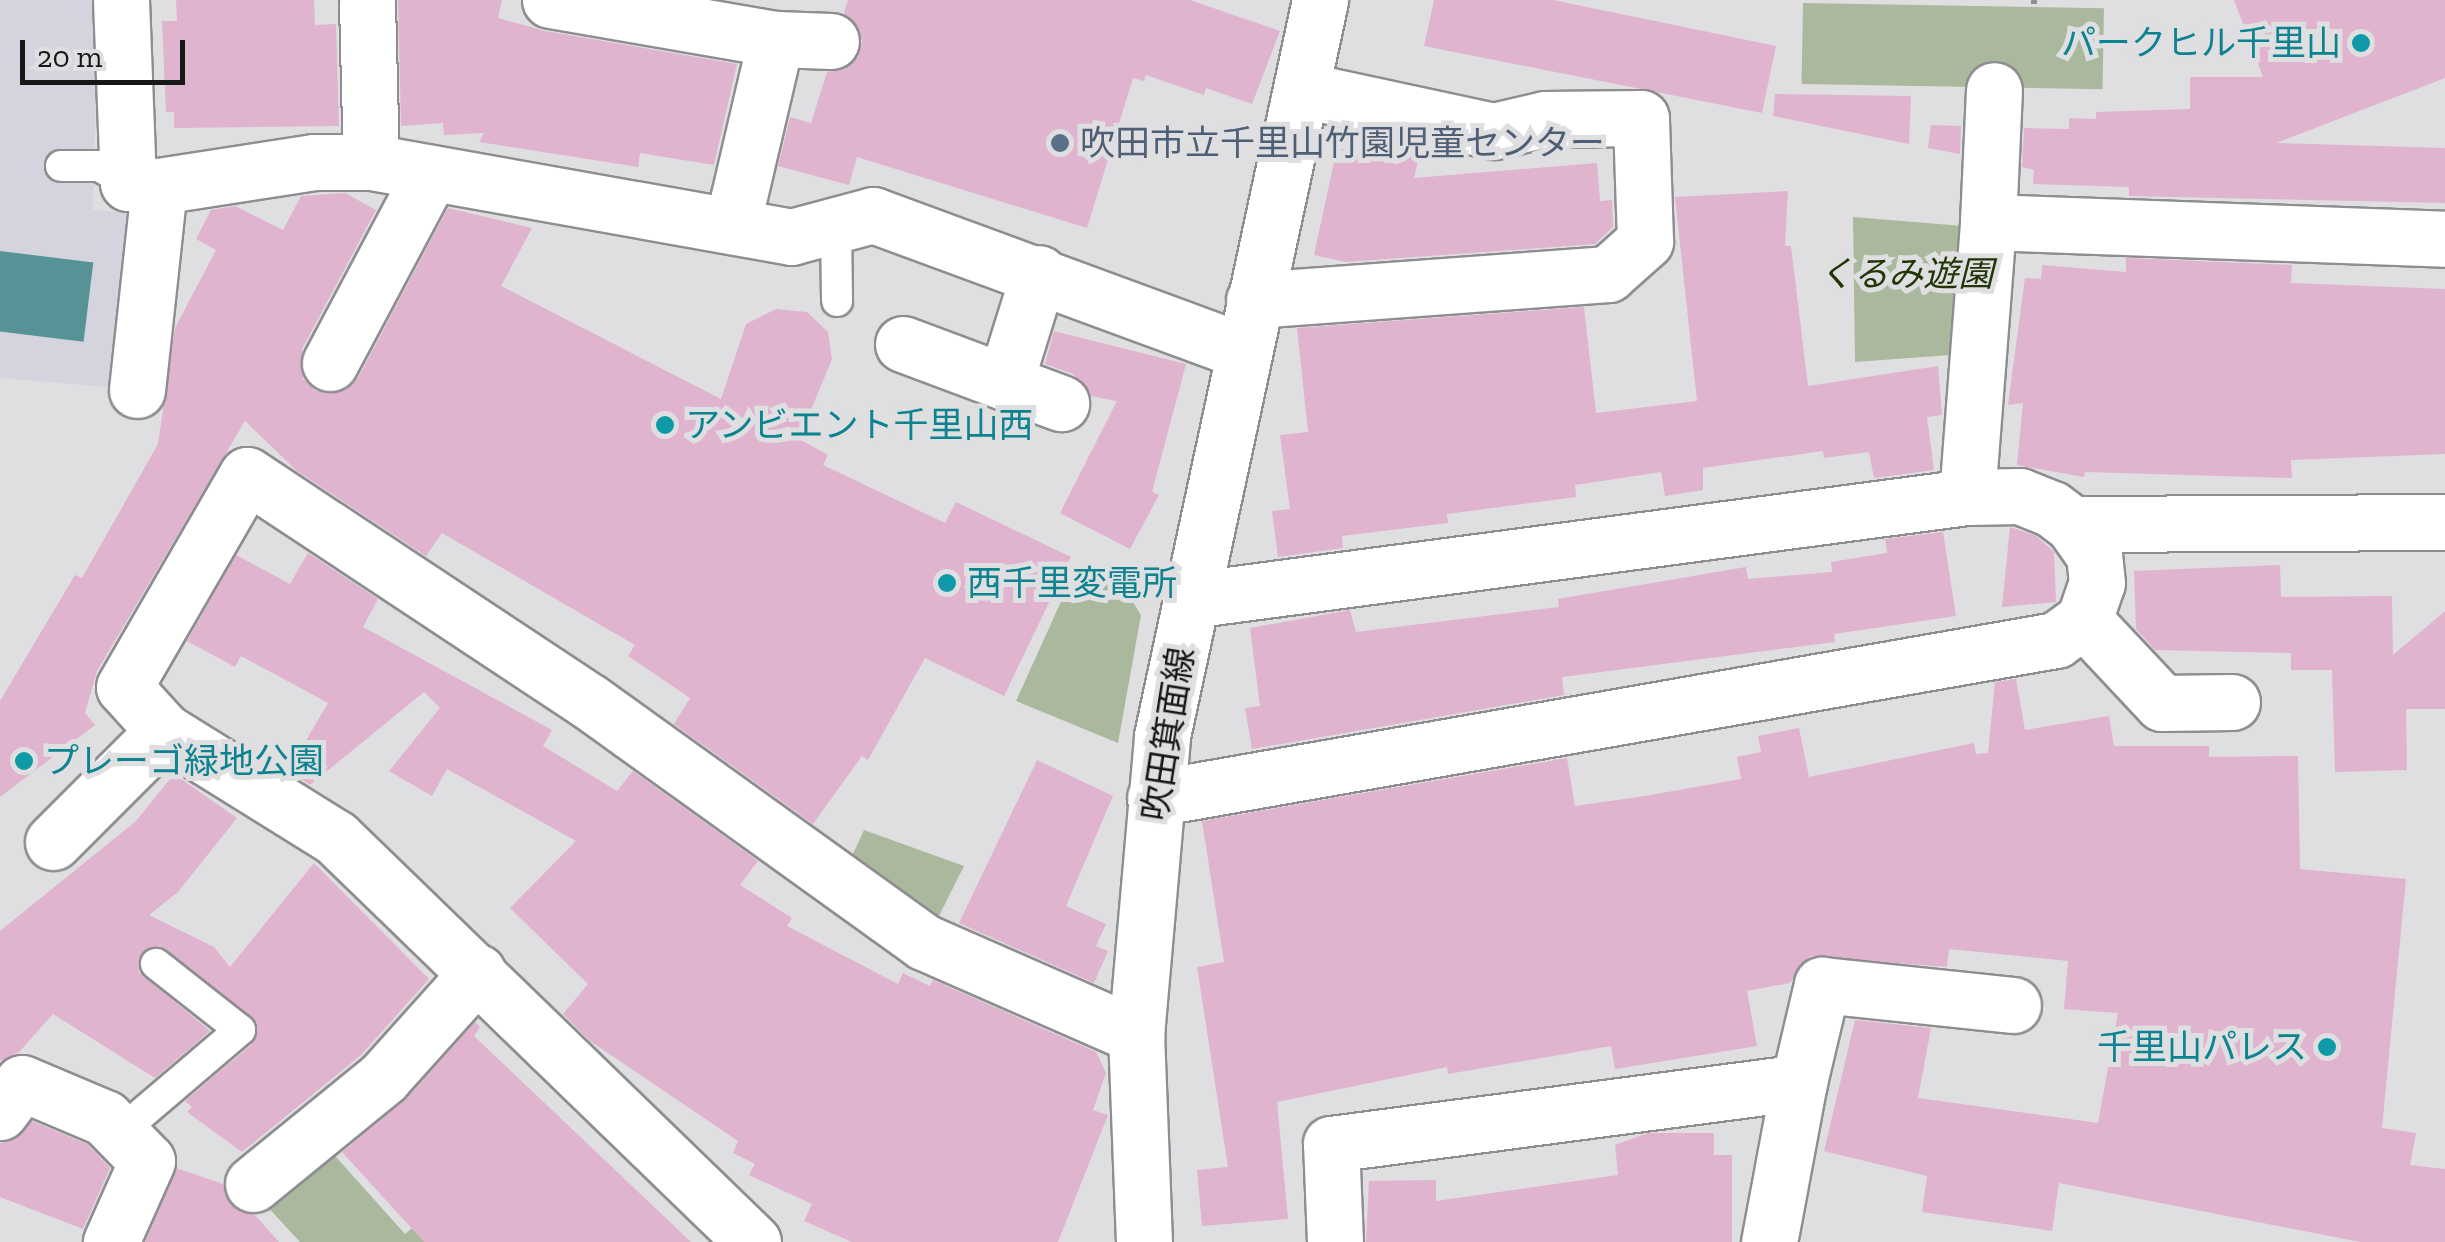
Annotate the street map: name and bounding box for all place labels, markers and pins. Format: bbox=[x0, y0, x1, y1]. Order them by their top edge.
place label: パークヒル千里山 bbox=[2061, 22, 2341, 64]
marker: パークヒル千里山 bbox=[2350, 32, 2372, 54]
place label: 吹田市立千里山竹園児童センター bbox=[1080, 122, 1605, 164]
marker: 吹田市立千里山竹園児童センター bbox=[1049, 132, 1071, 154]
place label: アンビエント千里山西 bbox=[685, 404, 1035, 446]
marker: アンビエント千里山西 bbox=[654, 414, 676, 436]
place label: 西千里変電所 bbox=[967, 562, 1177, 604]
marker: 西千里変電所 bbox=[936, 572, 958, 594]
place label: プレーゴ緑地公園 bbox=[44, 740, 324, 782]
marker: プレーゴ緑地公園 bbox=[13, 750, 35, 772]
place label: 千里山パレス bbox=[2097, 1026, 2307, 1068]
marker: 千里山パレス bbox=[2316, 1036, 2338, 1058]

